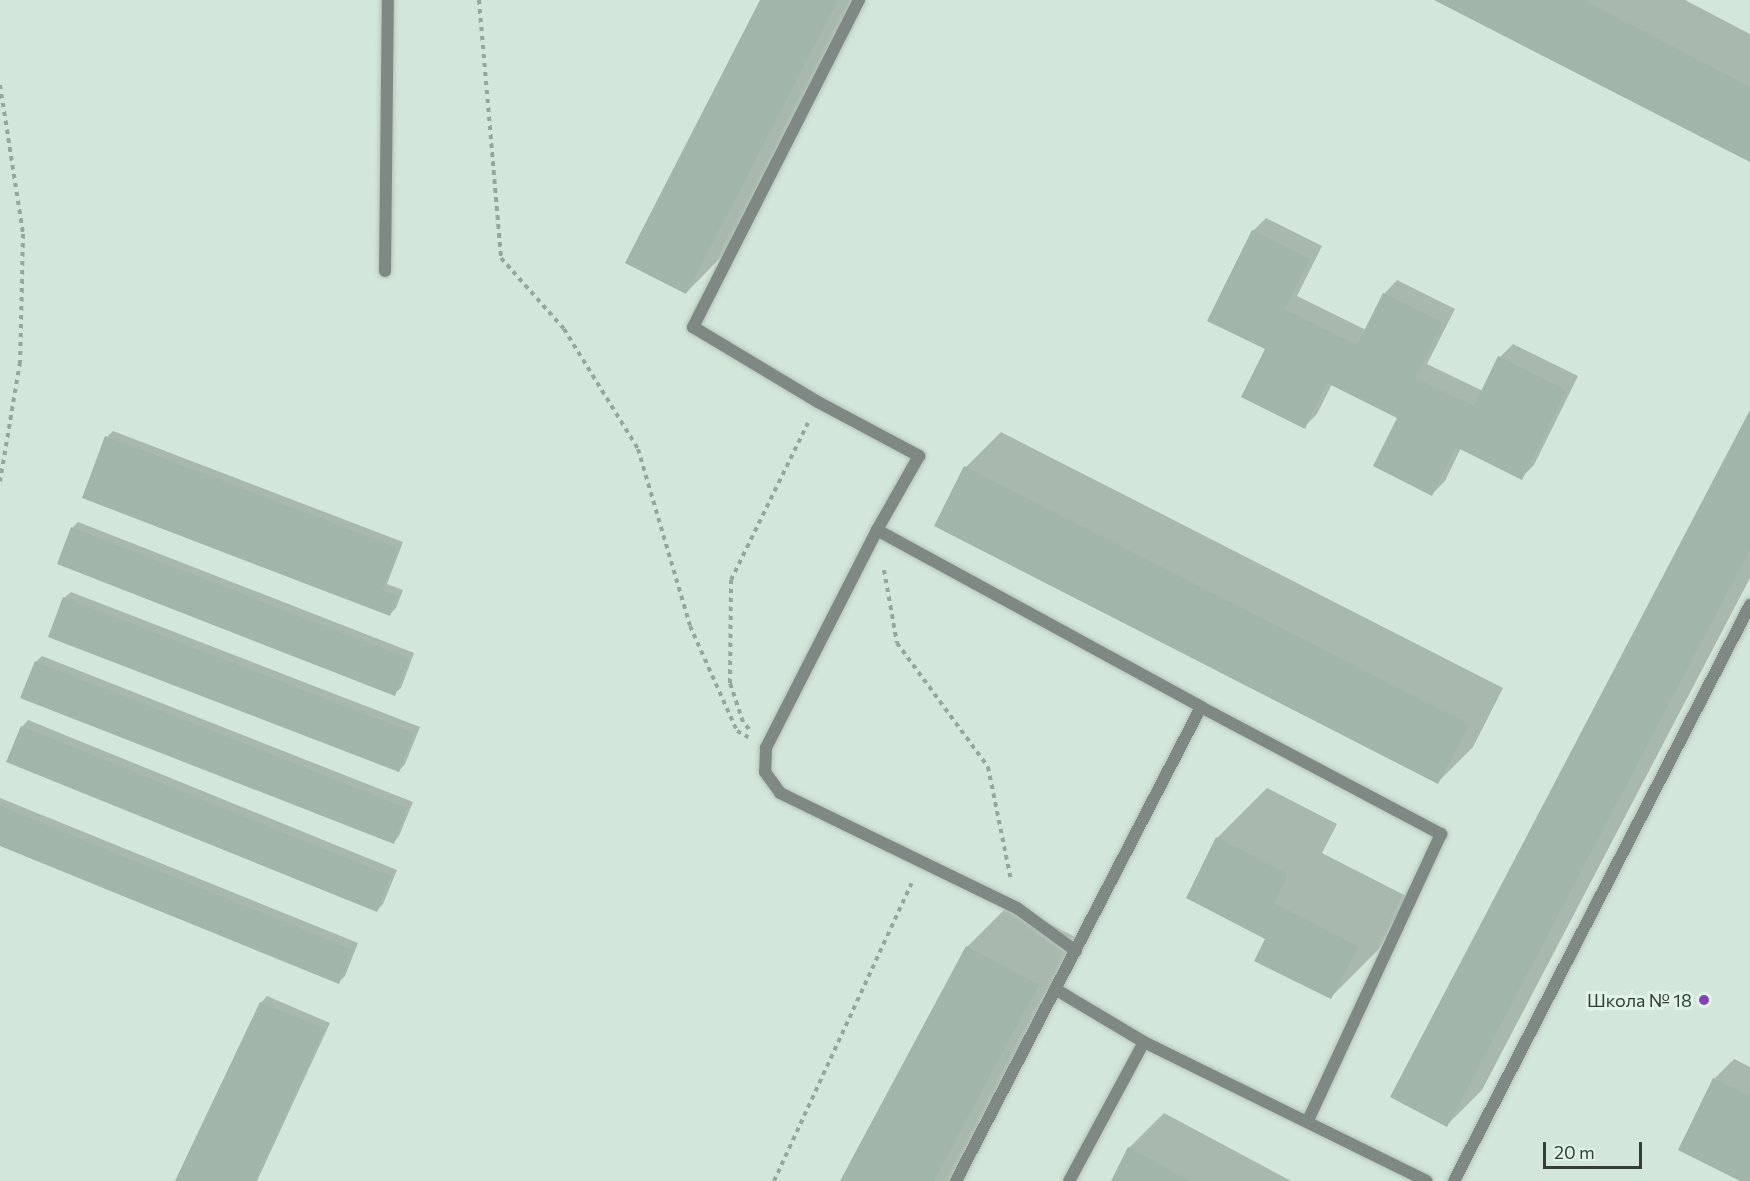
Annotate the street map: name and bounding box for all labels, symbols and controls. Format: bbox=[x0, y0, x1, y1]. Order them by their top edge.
place label: Школа № 18 bbox=[1587, 989, 1692, 1011]
marker: Школа № 18 bbox=[1697, 993, 1711, 1007]
scale bar bbox=[1546, 1130, 1645, 1168]
text: 20 m bbox=[1554, 1141, 1595, 1163]

